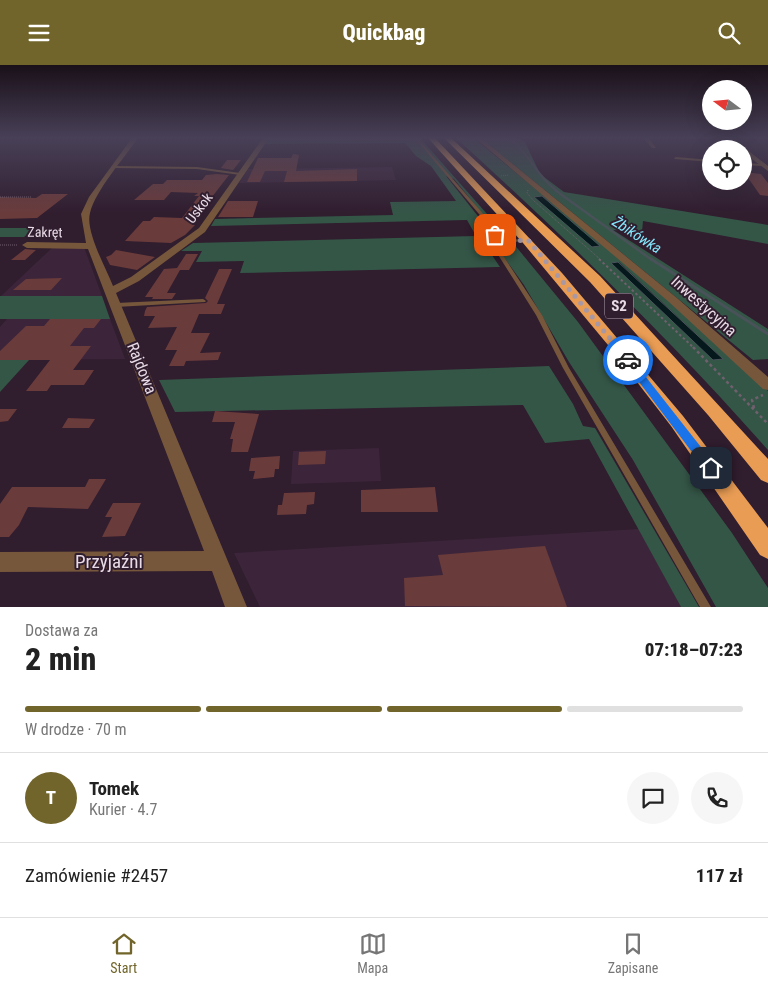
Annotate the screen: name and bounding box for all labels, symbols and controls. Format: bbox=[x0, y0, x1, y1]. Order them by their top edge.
icon: menu bbox=[25, 19, 53, 47]
icon: search bbox=[715, 19, 743, 47]
text: Quickbag bbox=[343, 20, 425, 45]
north arrow bbox=[702, 80, 752, 130]
map controls bbox=[702, 80, 752, 190]
button: locate bbox=[702, 140, 752, 190]
street label: Uskok bbox=[182, 189, 216, 226]
water label: Żbikówka bbox=[608, 212, 665, 258]
pin bbox=[474, 214, 516, 256]
icon: bag bbox=[481, 221, 509, 249]
street label: Zakręt bbox=[27, 224, 63, 240]
street label: Inwestycyjna bbox=[667, 272, 741, 340]
road number: S2 bbox=[605, 293, 633, 319]
courier bbox=[603, 335, 653, 385]
street label: Rajdowa bbox=[123, 340, 161, 396]
icon: car bbox=[614, 346, 642, 374]
pin bbox=[690, 447, 732, 489]
icon: home bbox=[697, 454, 725, 482]
street label: Przyjaźni bbox=[75, 550, 143, 573]
text: Dostawa za bbox=[25, 621, 98, 640]
text: 07:18–07:23 bbox=[645, 638, 743, 661]
text: 2 min bbox=[25, 640, 96, 678]
text: W drodze · 70 m bbox=[25, 720, 127, 739]
button: chat bbox=[627, 772, 679, 824]
button: phone bbox=[691, 772, 743, 824]
text: Tomek bbox=[89, 777, 139, 800]
text: T bbox=[46, 786, 56, 809]
text: Kurier · 4.7 bbox=[89, 800, 157, 819]
text: Zamówienie #2457 bbox=[25, 864, 168, 887]
text: 117 zł bbox=[696, 864, 743, 887]
tab: Start bbox=[110, 930, 138, 976]
tab: Mapa bbox=[357, 930, 388, 976]
tab: Zapisane bbox=[608, 930, 658, 976]

